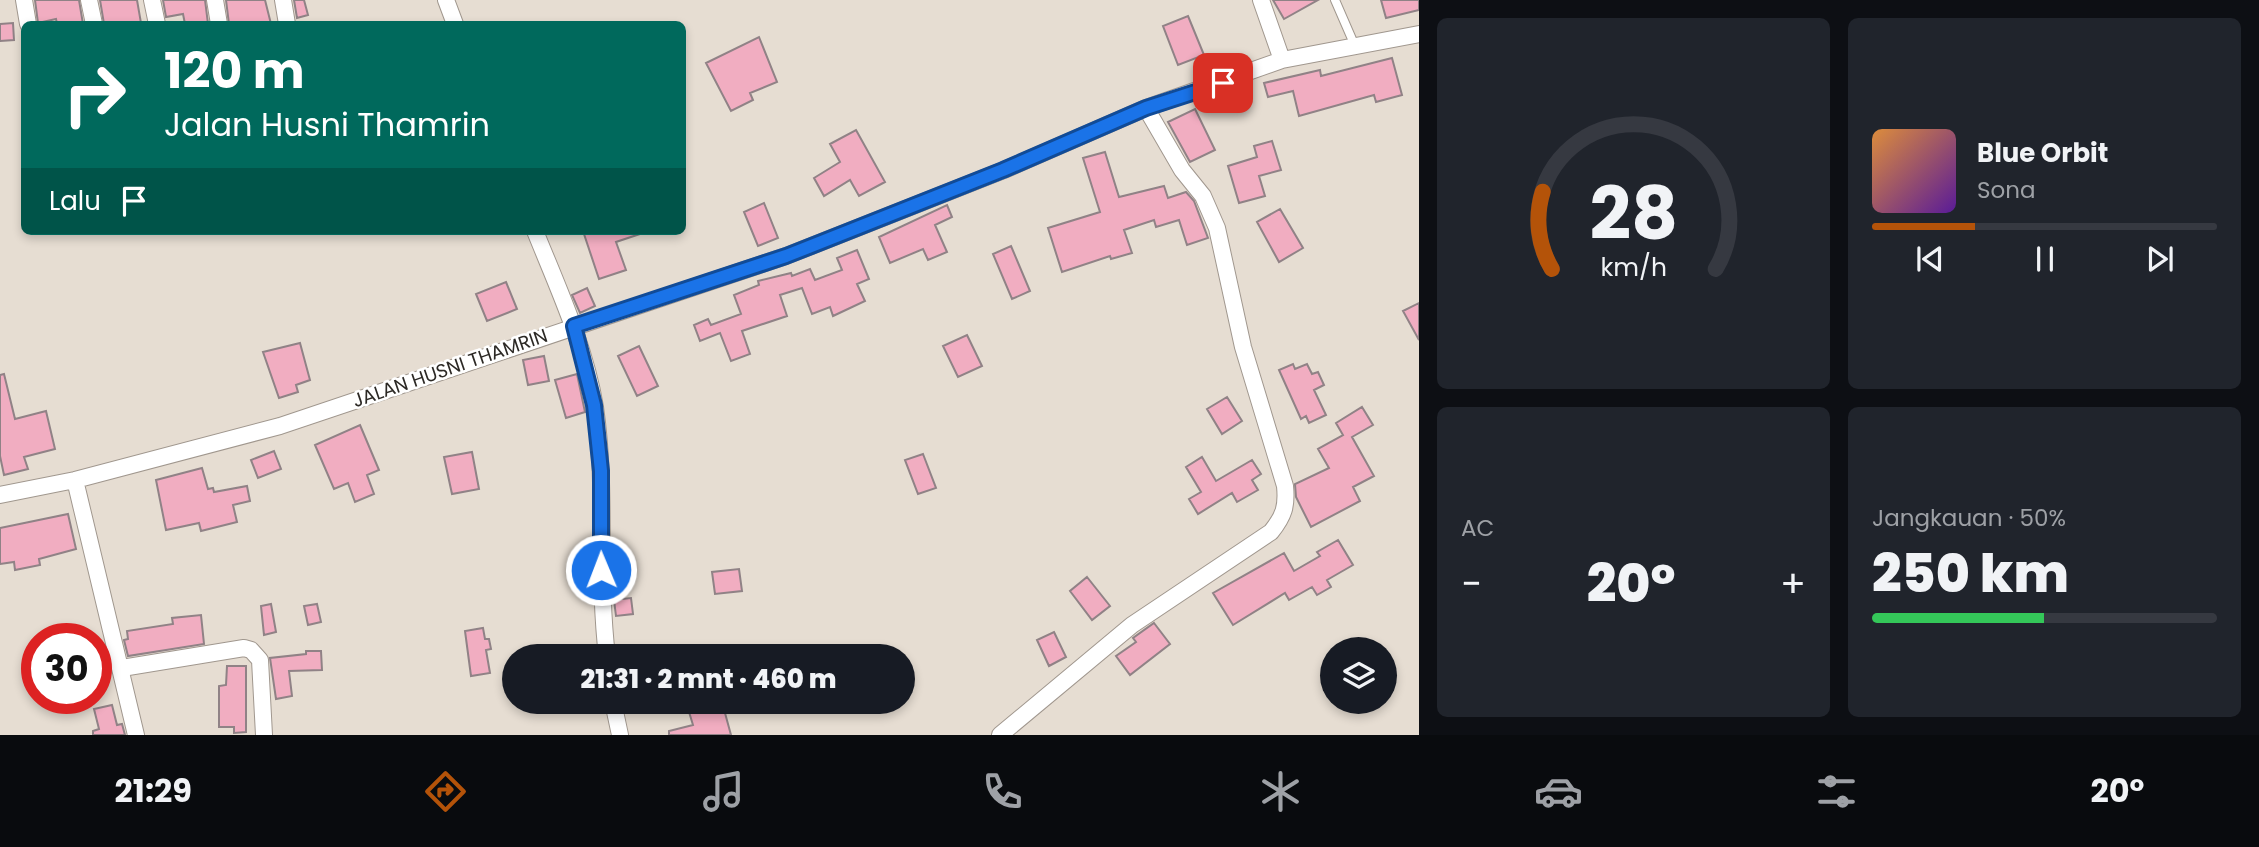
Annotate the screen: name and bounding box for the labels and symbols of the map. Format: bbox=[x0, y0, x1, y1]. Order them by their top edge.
pin bbox=[1193, 53, 1253, 113]
street label: JALAN HUSNI THAMRIN bbox=[349, 322, 551, 414]
position arrow bbox=[564, 533, 638, 607]
speed limit sign: 30 bbox=[21, 623, 112, 714]

